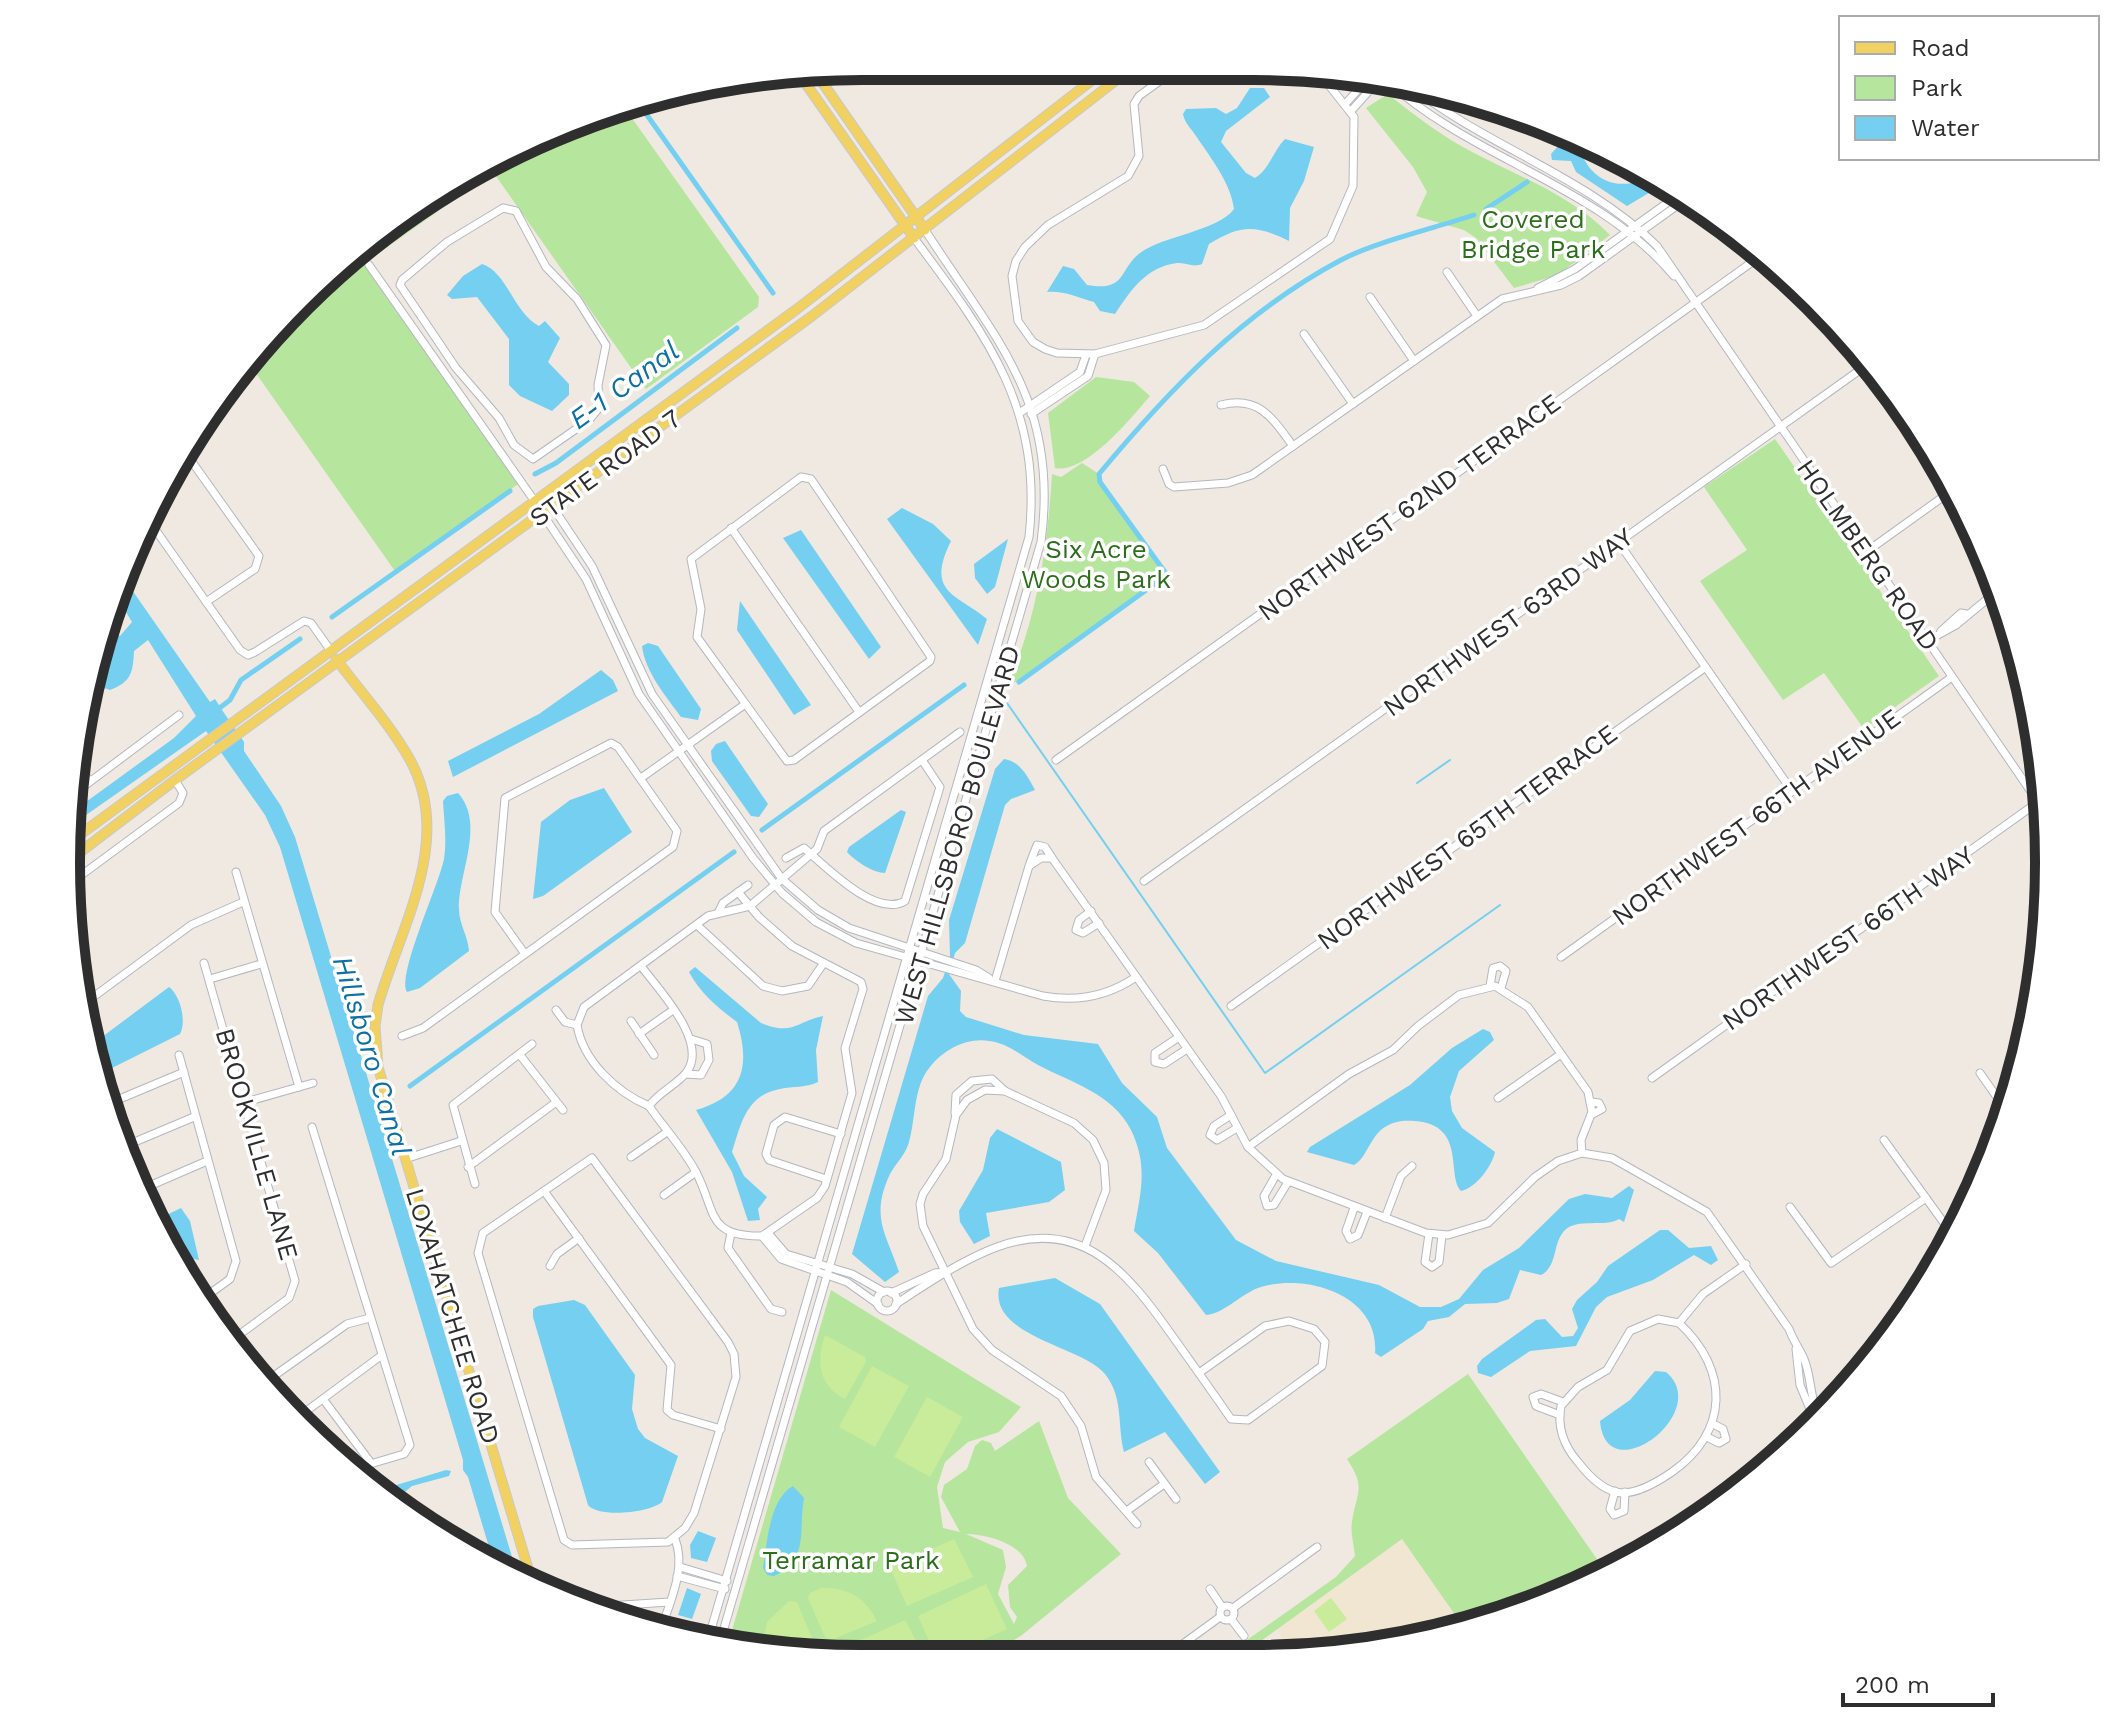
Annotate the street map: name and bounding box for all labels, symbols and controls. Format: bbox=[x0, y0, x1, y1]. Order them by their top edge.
legend bbox=[1839, 16, 2099, 160]
text: Road bbox=[1911, 34, 1970, 62]
text: Park bbox=[1911, 74, 1963, 102]
text: Water bbox=[1911, 114, 1980, 142]
park label: Covered Bridge Park bbox=[1461, 204, 1605, 264]
water label: E-1 Canal bbox=[563, 334, 685, 436]
street label: NORTHWEST 62ND TERRACE bbox=[1252, 387, 1566, 627]
street label: STATE ROAD 7 bbox=[524, 403, 686, 533]
street label: HOLMBERG ROAD bbox=[1791, 454, 1945, 656]
street label: NORTHWEST 63RD WAY bbox=[1377, 521, 1639, 723]
park label: Six Acre Woods Park bbox=[1021, 534, 1171, 594]
street label: WEST HILLSBORO BOULEVARD bbox=[888, 642, 1026, 1028]
street label: NORTHWEST 66TH AVENUE bbox=[1606, 702, 1906, 932]
street label: NORTHWEST 65TH TERRACE bbox=[1311, 718, 1623, 956]
street label: NORTHWEST 66TH WAY bbox=[1716, 840, 1980, 1036]
water label: Hillsboro Canal bbox=[326, 952, 418, 1160]
street label: BROOKVILLE LANE bbox=[210, 1025, 304, 1263]
street label: LOXAHATCHEE ROAD bbox=[400, 1184, 506, 1448]
park label: Terramar Park bbox=[762, 1545, 940, 1575]
scale bar bbox=[1843, 1657, 1993, 1707]
text: 200 m bbox=[1855, 1671, 1930, 1699]

